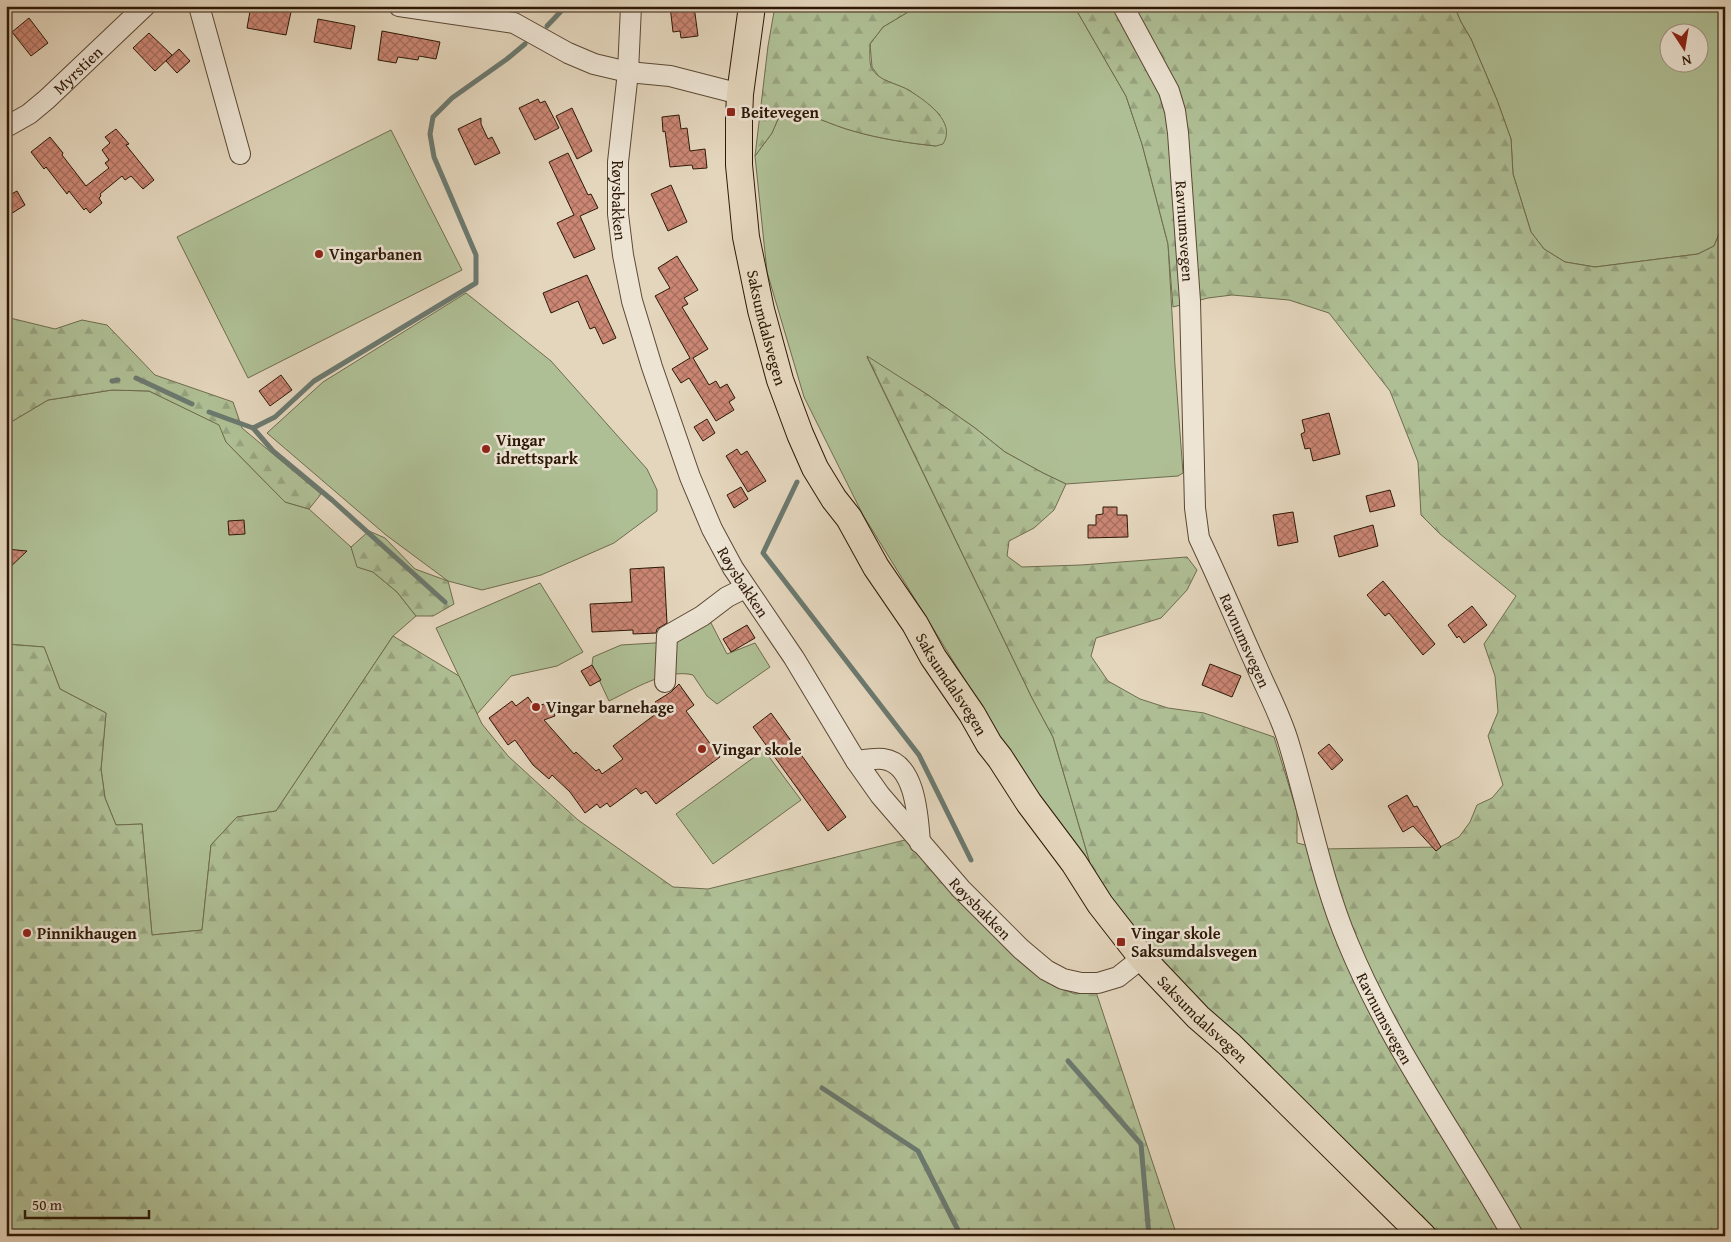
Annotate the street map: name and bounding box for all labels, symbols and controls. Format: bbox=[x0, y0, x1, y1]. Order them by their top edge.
north arrow bbox=[1658, 22, 1708, 72]
street label: Myrstien bbox=[47, 40, 108, 100]
text: N bbox=[1679, 50, 1693, 72]
place label: Beitevegen bbox=[741, 100, 820, 124]
marker: Beitevegen bbox=[725, 106, 737, 118]
street label: Røysbakken bbox=[606, 160, 633, 242]
street label: Ravnumsvegen bbox=[1169, 180, 1201, 282]
place label: Vingarbanen bbox=[329, 242, 422, 266]
marker: Vingarbanen bbox=[313, 248, 325, 260]
street label: Saksumdalsvegen bbox=[741, 268, 793, 389]
place label: Vingar idrettspark bbox=[496, 428, 579, 470]
marker: Vingar idrettspark bbox=[480, 443, 492, 455]
street label: Røysbakken bbox=[712, 542, 775, 622]
street label: Ravnumsvegen bbox=[1214, 589, 1277, 692]
street label: Saksumdalsvegen bbox=[910, 628, 994, 740]
place label: Vingar barnehage bbox=[546, 695, 674, 719]
marker: Vingar barnehage bbox=[530, 701, 542, 713]
place label: Vingar skole bbox=[712, 737, 802, 761]
marker: Vingar skole bbox=[696, 743, 708, 755]
street label: Røysbakken bbox=[944, 872, 1017, 945]
place label: Pinnikhaugen bbox=[37, 921, 137, 945]
place label: Vingar skole Saksumdalsvegen bbox=[1131, 921, 1258, 963]
marker: Pinnikhaugen bbox=[21, 927, 33, 939]
marker: Vingar skole Saksumdalsvegen bbox=[1115, 936, 1127, 948]
street label: Ravnumsvegen bbox=[1351, 968, 1419, 1069]
street label: Saksumdalsvegen bbox=[1152, 969, 1254, 1068]
scale bar bbox=[25, 1187, 149, 1219]
text: 50 m bbox=[32, 1194, 63, 1215]

